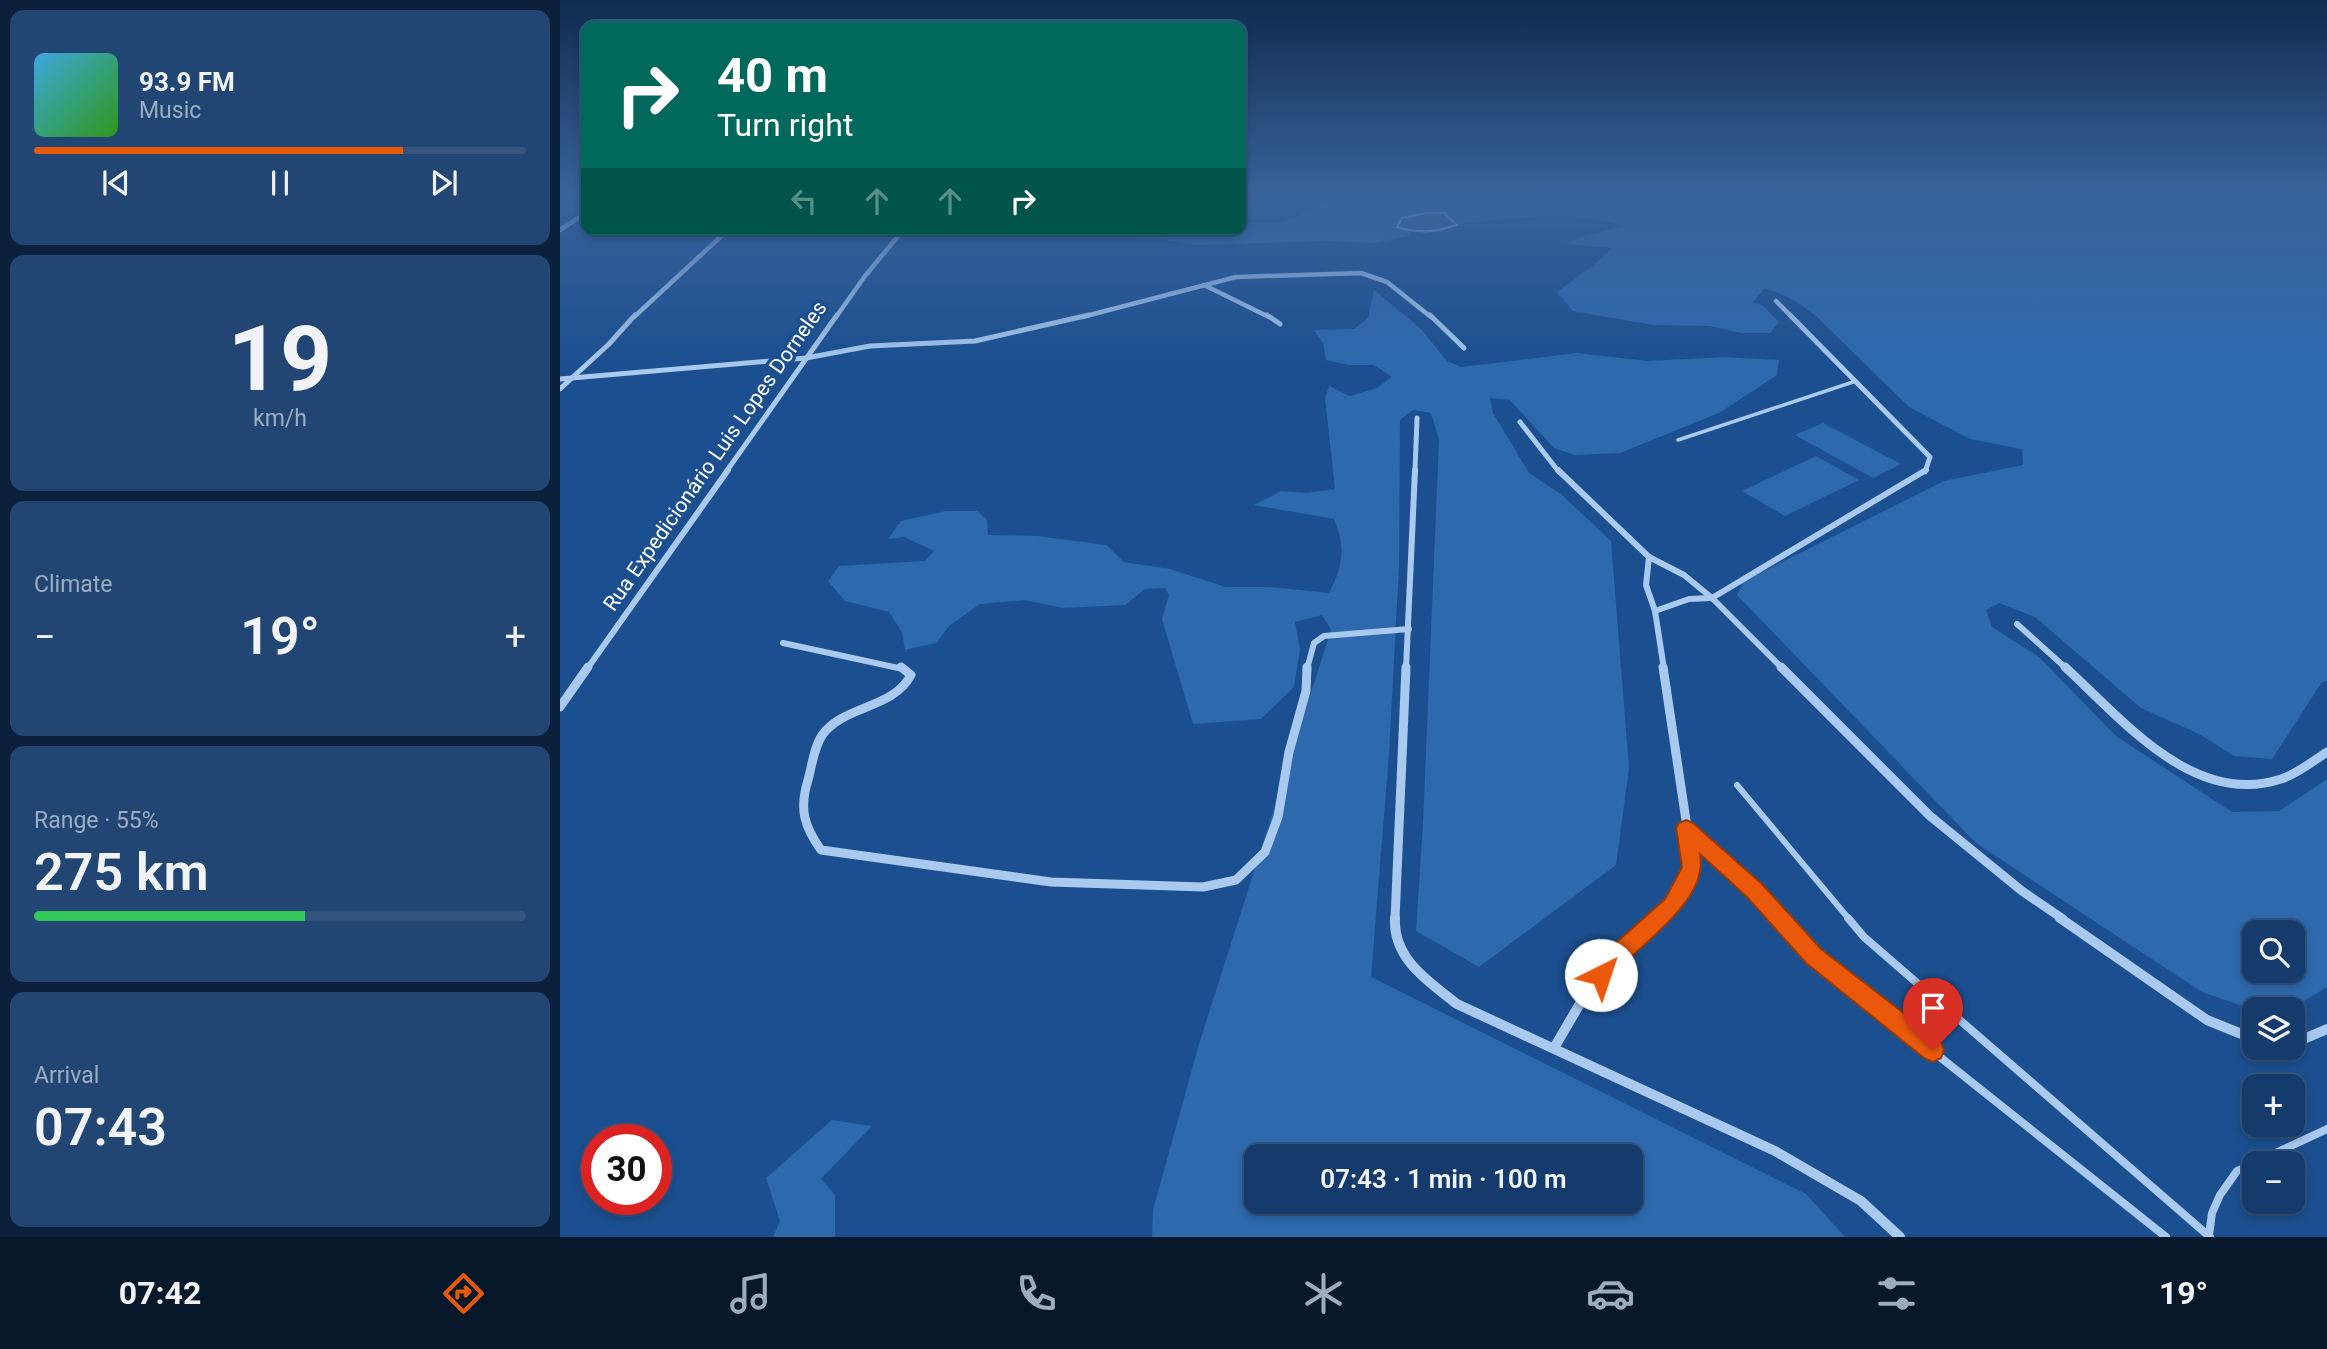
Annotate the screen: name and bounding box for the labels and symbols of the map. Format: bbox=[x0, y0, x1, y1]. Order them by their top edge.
street label: Rua Expedicionário Luis Lopes Dorneles bbox=[598, 297, 832, 615]
position arrow bbox=[1564, 938, 1638, 1012]
pin bbox=[1903, 978, 1963, 1050]
speed limit sign: 30 bbox=[581, 1124, 672, 1215]

